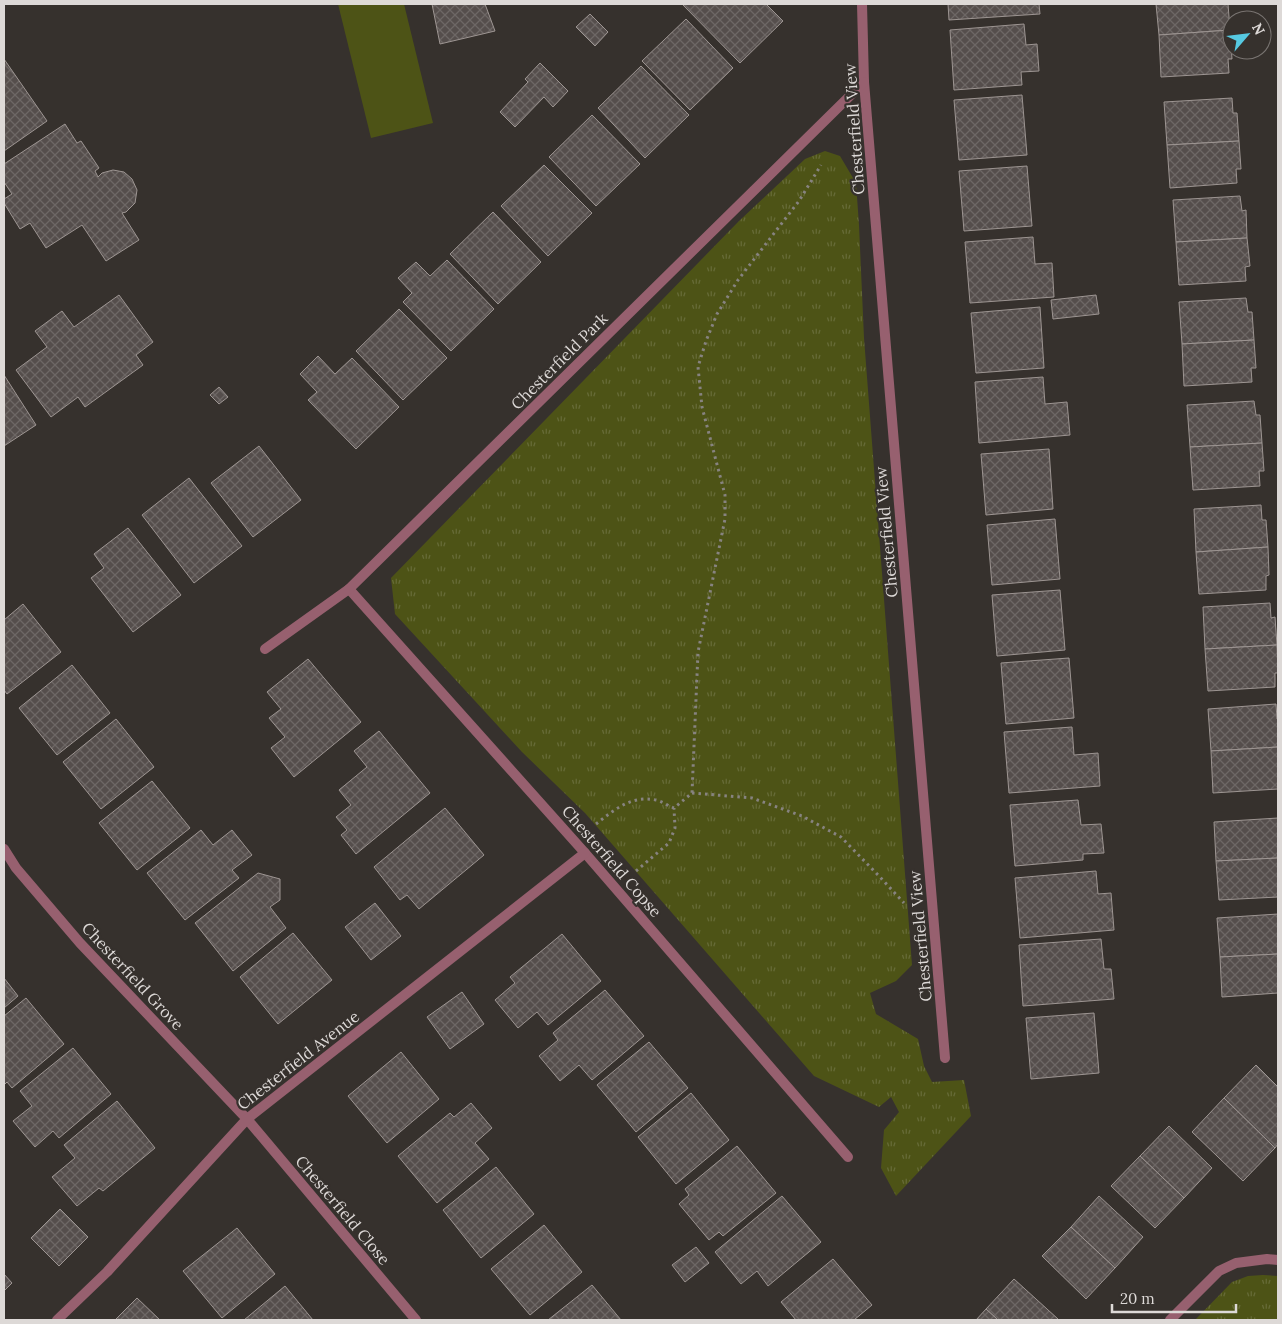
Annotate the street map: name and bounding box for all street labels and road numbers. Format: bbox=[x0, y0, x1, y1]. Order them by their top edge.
street label: Chesterfield View bbox=[839, 63, 869, 195]
street label: Chesterfield Park bbox=[506, 308, 612, 414]
street label: Chesterfield View bbox=[870, 465, 902, 598]
street label: Chesterfield Copse bbox=[558, 801, 666, 921]
street label: Chesterfield View bbox=[904, 869, 936, 1002]
street label: Chesterfield Grove bbox=[78, 918, 188, 1034]
street label: Chesterfield Avenue bbox=[233, 1006, 363, 1114]
street label: Chesterfield Close bbox=[292, 1151, 395, 1269]

